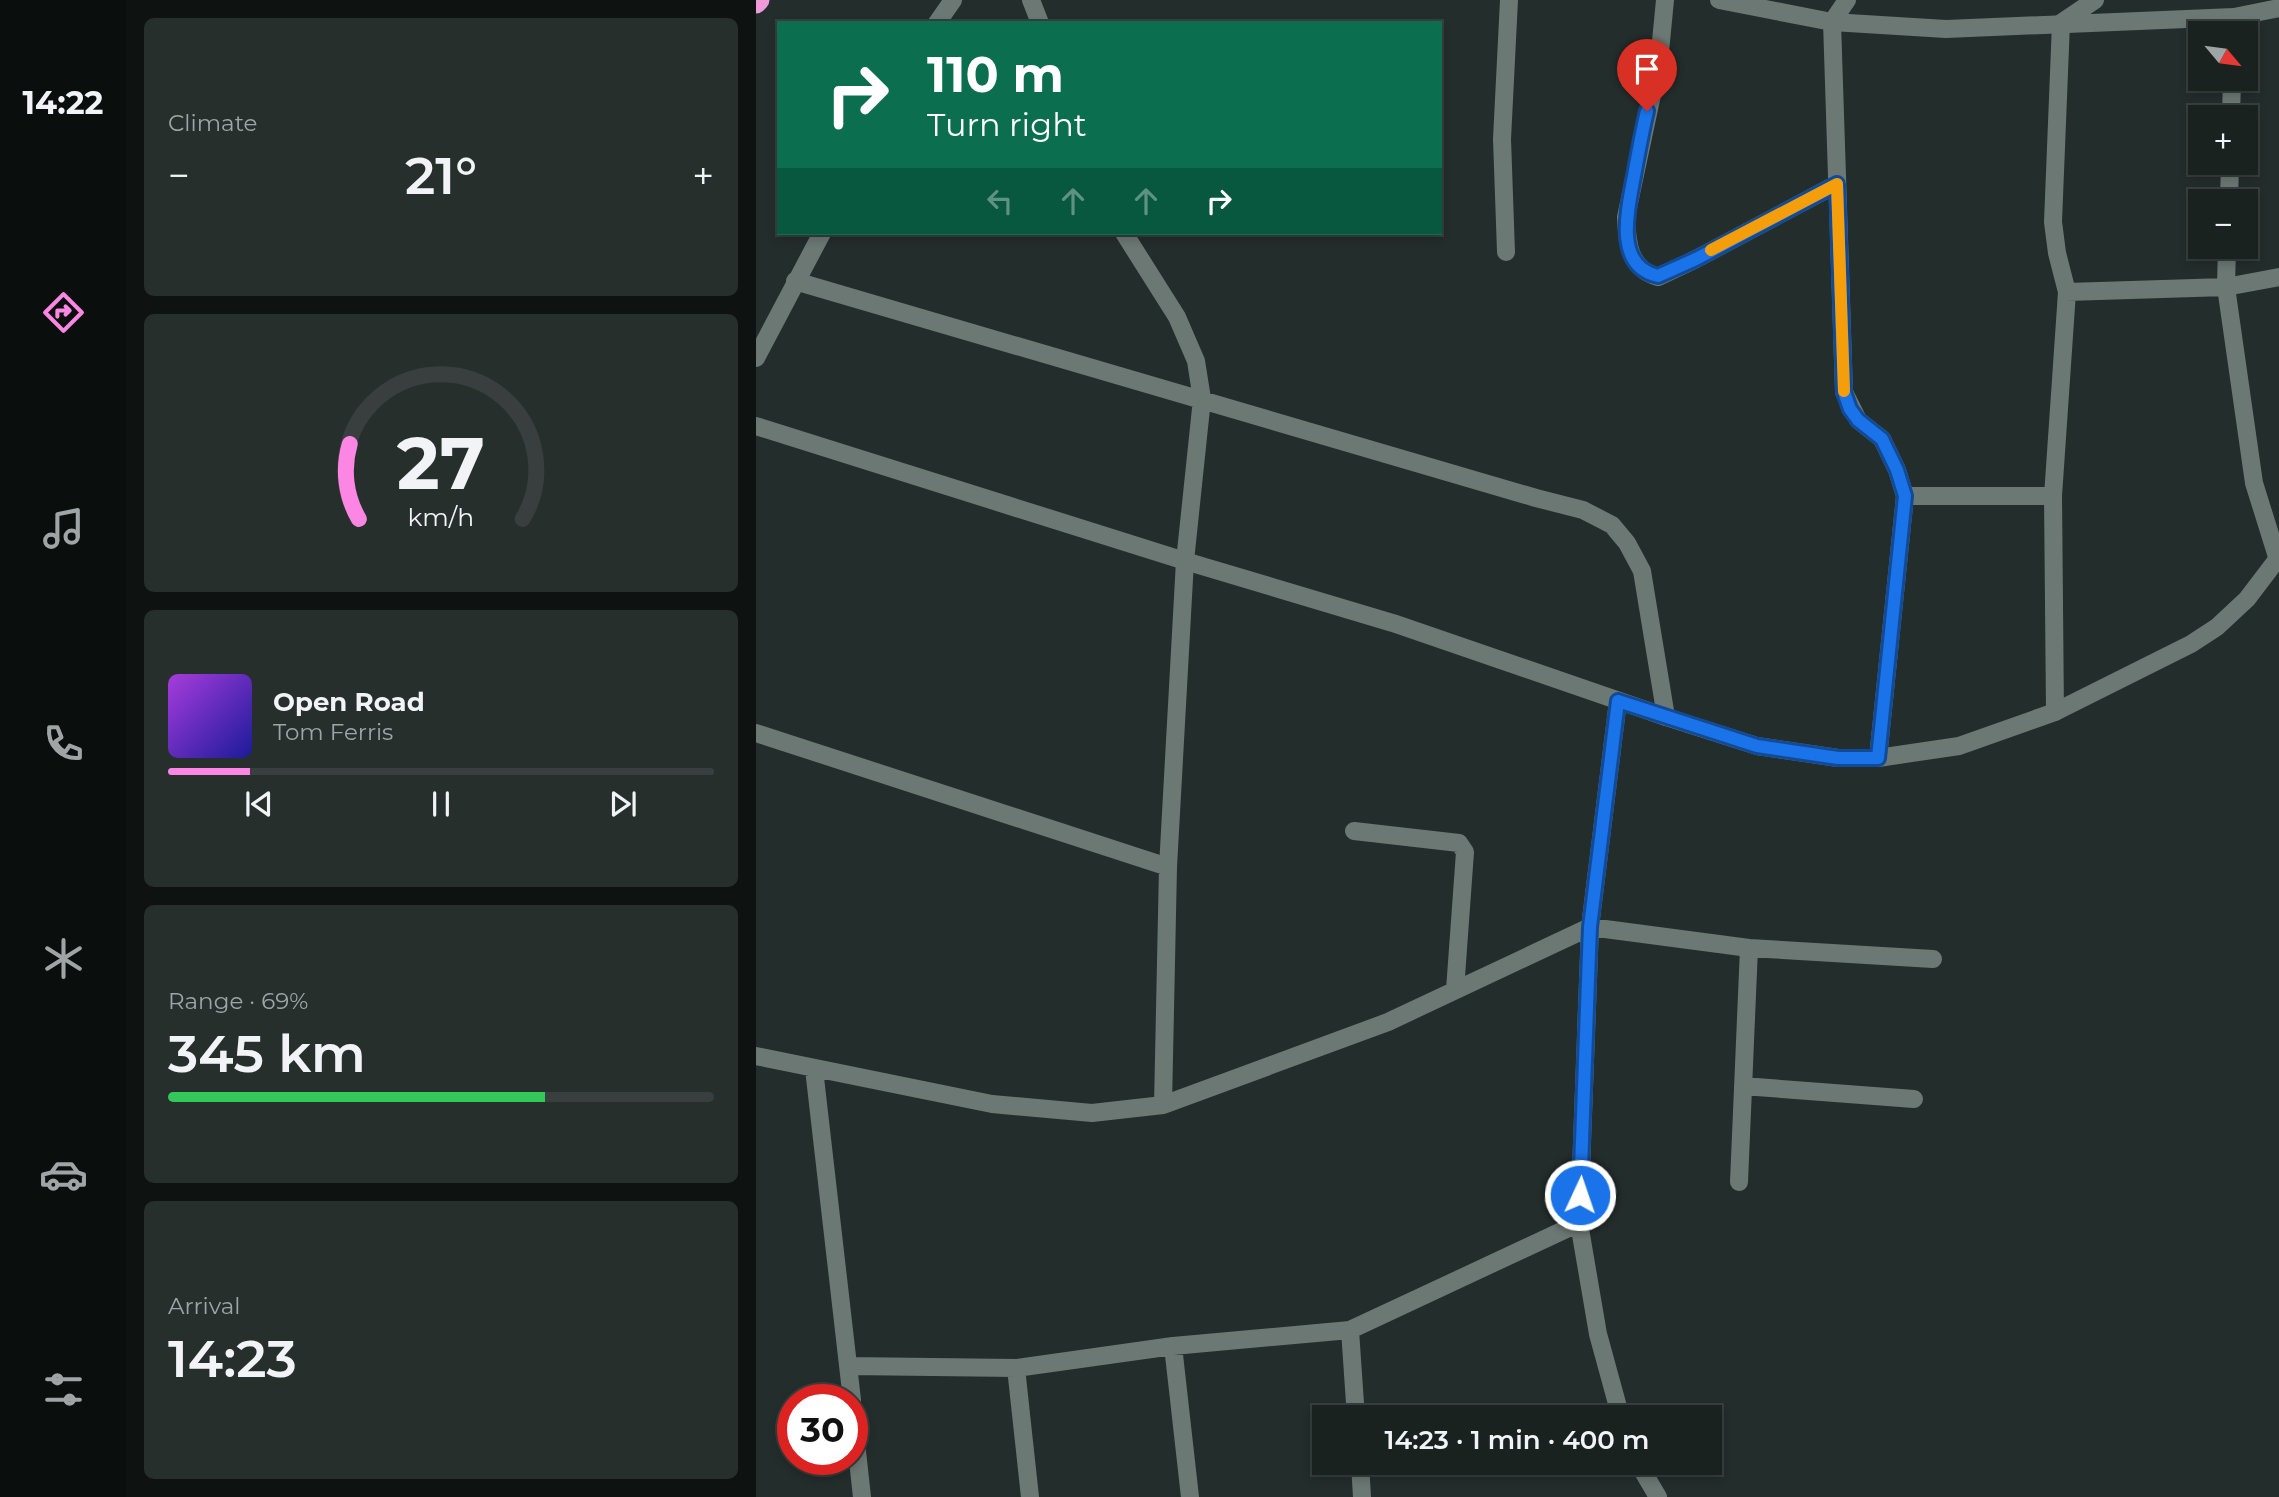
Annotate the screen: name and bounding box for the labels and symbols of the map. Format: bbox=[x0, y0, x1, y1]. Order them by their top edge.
north arrow bbox=[2188, 21, 2258, 91]
pin bbox=[1617, 39, 1677, 111]
position arrow bbox=[1543, 1158, 1617, 1232]
speed limit sign: 30 bbox=[777, 1384, 868, 1475]

